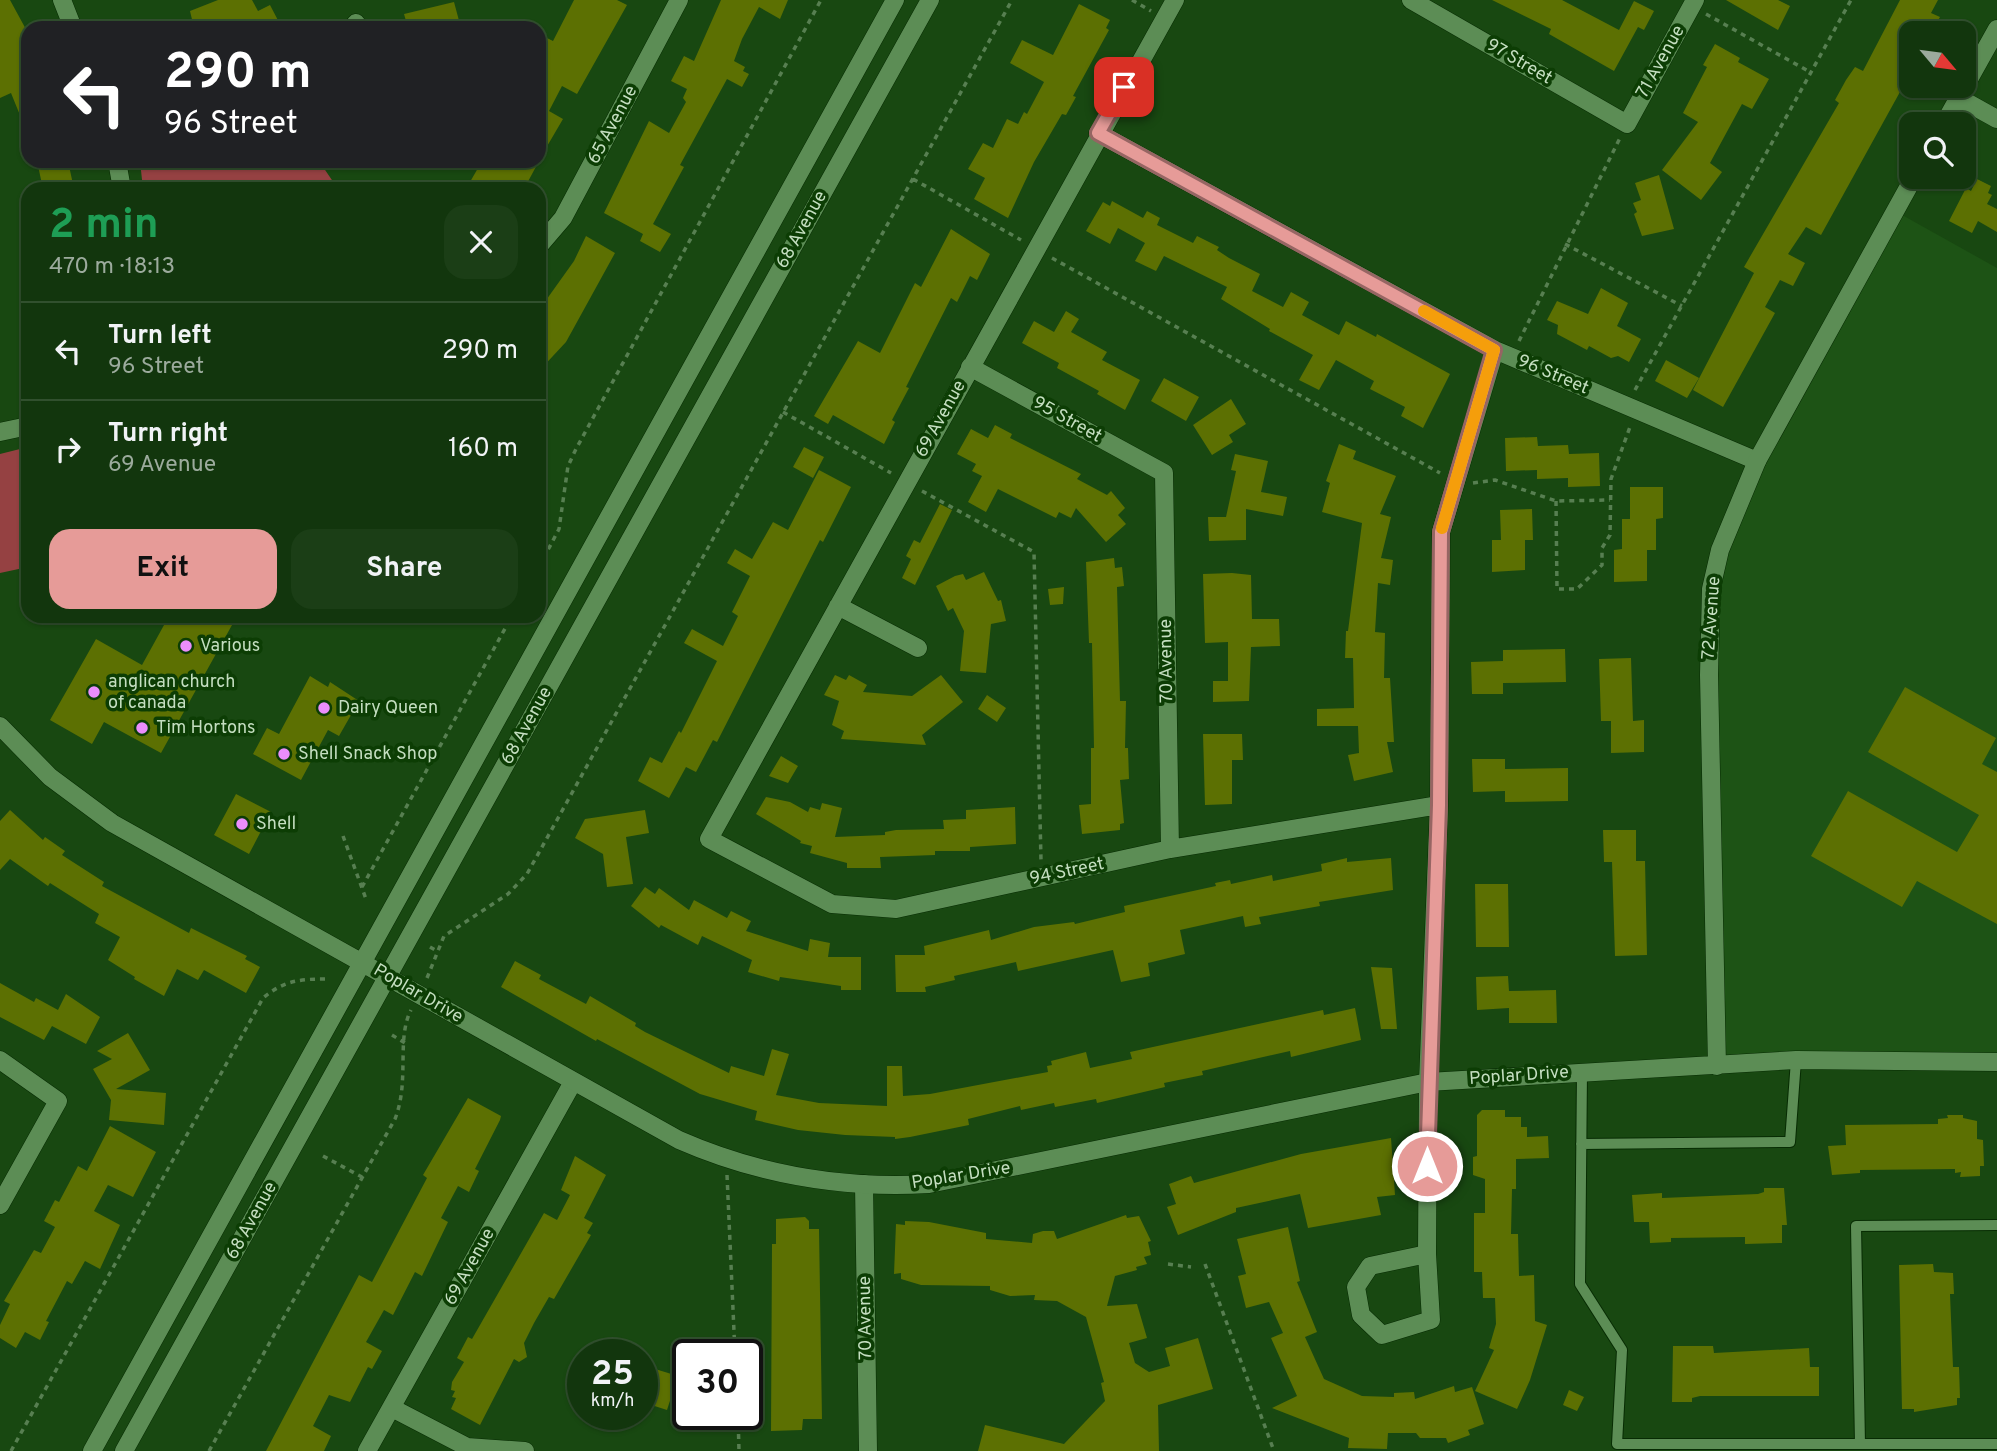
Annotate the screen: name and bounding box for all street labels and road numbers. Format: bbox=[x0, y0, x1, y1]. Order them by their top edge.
street label: 71 Avenue bbox=[1632, 21, 1690, 103]
street label: 97 Street bbox=[1482, 34, 1556, 90]
street label: 65 Avenue bbox=[583, 82, 643, 168]
street label: 68 Avenue bbox=[771, 187, 833, 273]
street label: 96 Street bbox=[1514, 350, 1592, 400]
street label: 69 Avenue bbox=[910, 376, 972, 462]
street label: 95 Street bbox=[1028, 392, 1106, 448]
street label: 72 Avenue bbox=[1698, 575, 1726, 661]
street label: 70 Avenue bbox=[1155, 619, 1179, 703]
street label: 68 Avenue bbox=[496, 683, 558, 769]
street label: 94 Street bbox=[1028, 853, 1106, 891]
street label: Poplar Drive bbox=[369, 959, 467, 1029]
street label: Poplar Drive bbox=[1468, 1061, 1570, 1091]
street label: Poplar Drive bbox=[910, 1157, 1012, 1195]
street label: 68 Avenue bbox=[221, 1178, 283, 1264]
street label: 69 Avenue bbox=[439, 1224, 501, 1310]
street label: 70 Avenue bbox=[854, 1276, 878, 1360]

